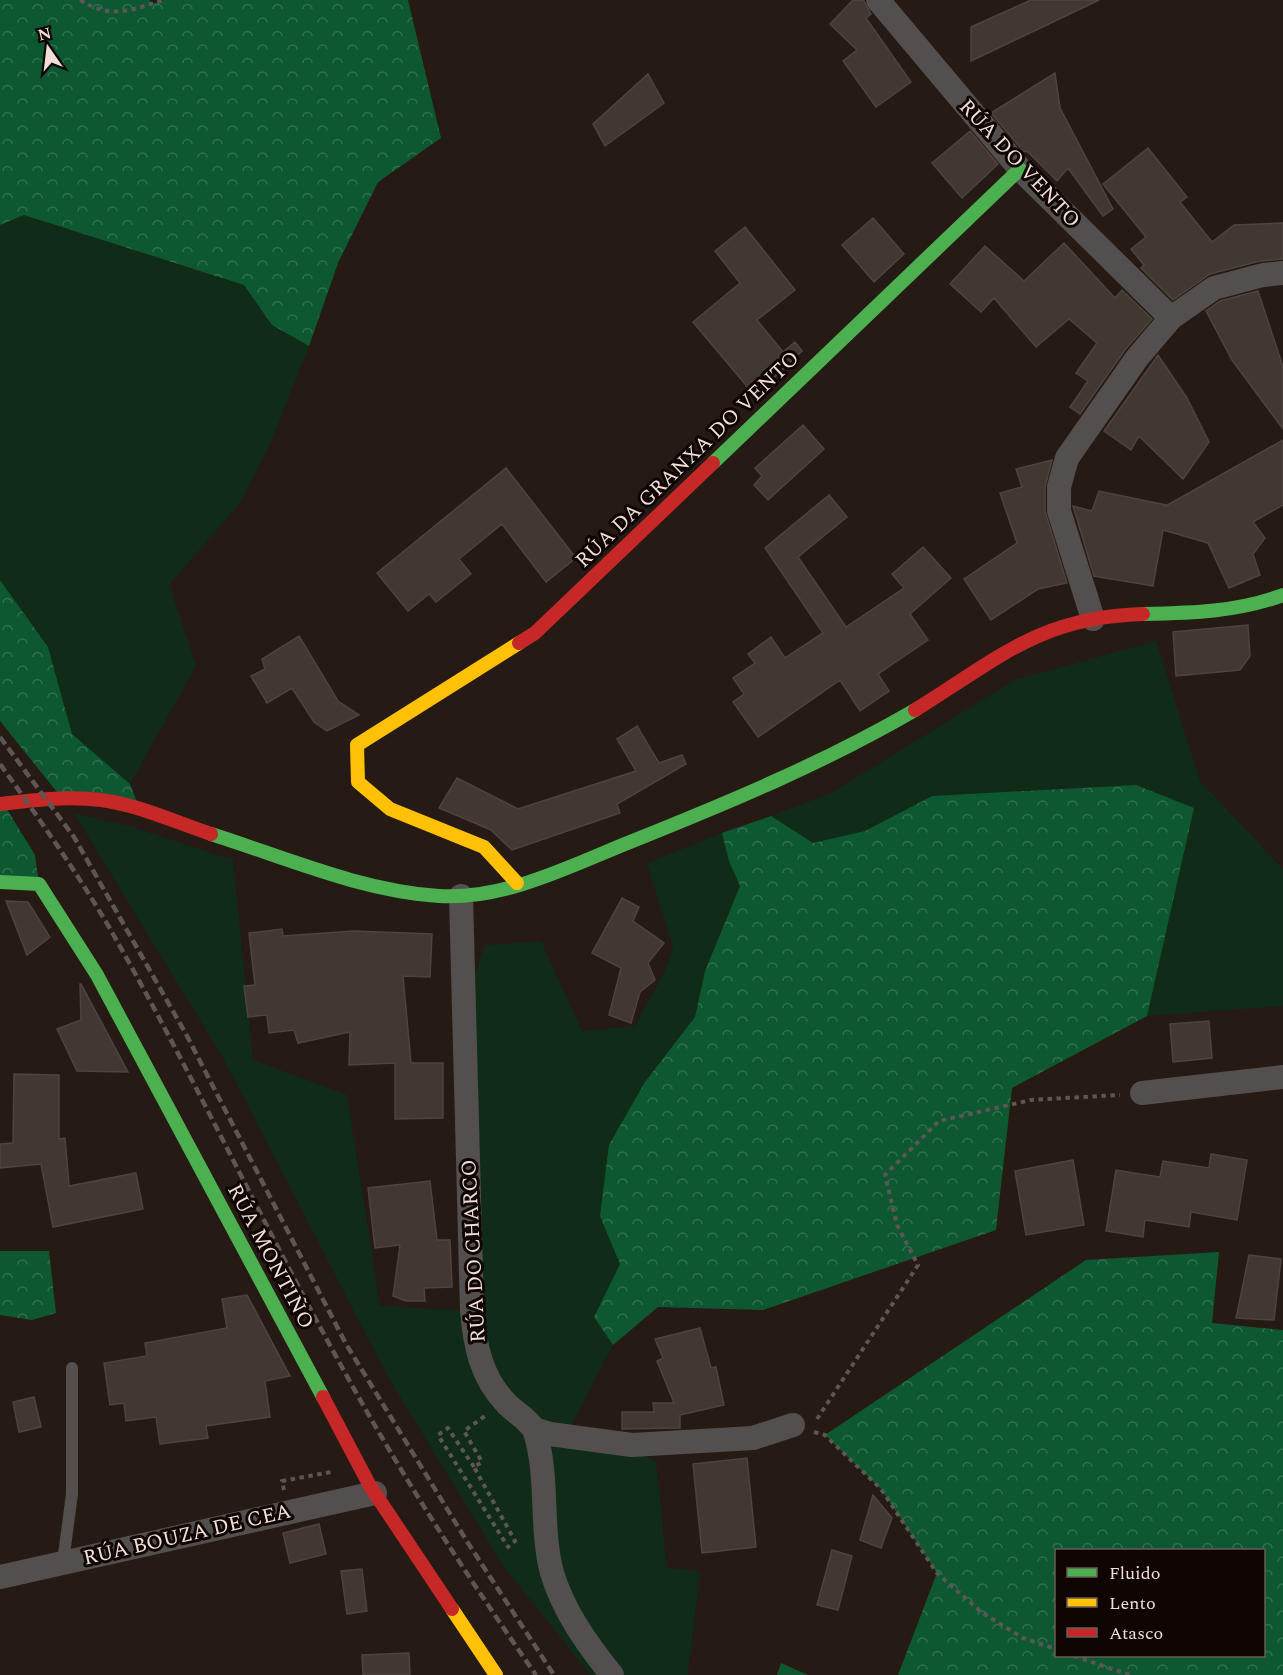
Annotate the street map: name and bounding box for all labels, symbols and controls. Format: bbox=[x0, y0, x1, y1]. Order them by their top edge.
north arrow bbox=[18, 18, 78, 78]
text: N bbox=[35, 21, 54, 48]
street label: RÚA DO VENTO bbox=[951, 92, 1088, 235]
street label: RÚA DA GRANXA DO VENTO bbox=[568, 343, 807, 576]
street label: RÚA DO CHARCO bbox=[453, 1159, 495, 1343]
street label: RÚA MONTIÑO bbox=[218, 1178, 322, 1335]
street label: RÚA BOUZA DE CEA bbox=[80, 1495, 295, 1574]
legend bbox=[1055, 1549, 1265, 1657]
text: Fluido bbox=[1109, 1560, 1161, 1587]
text: Lento bbox=[1109, 1590, 1156, 1617]
text: Atasco bbox=[1109, 1620, 1163, 1647]

